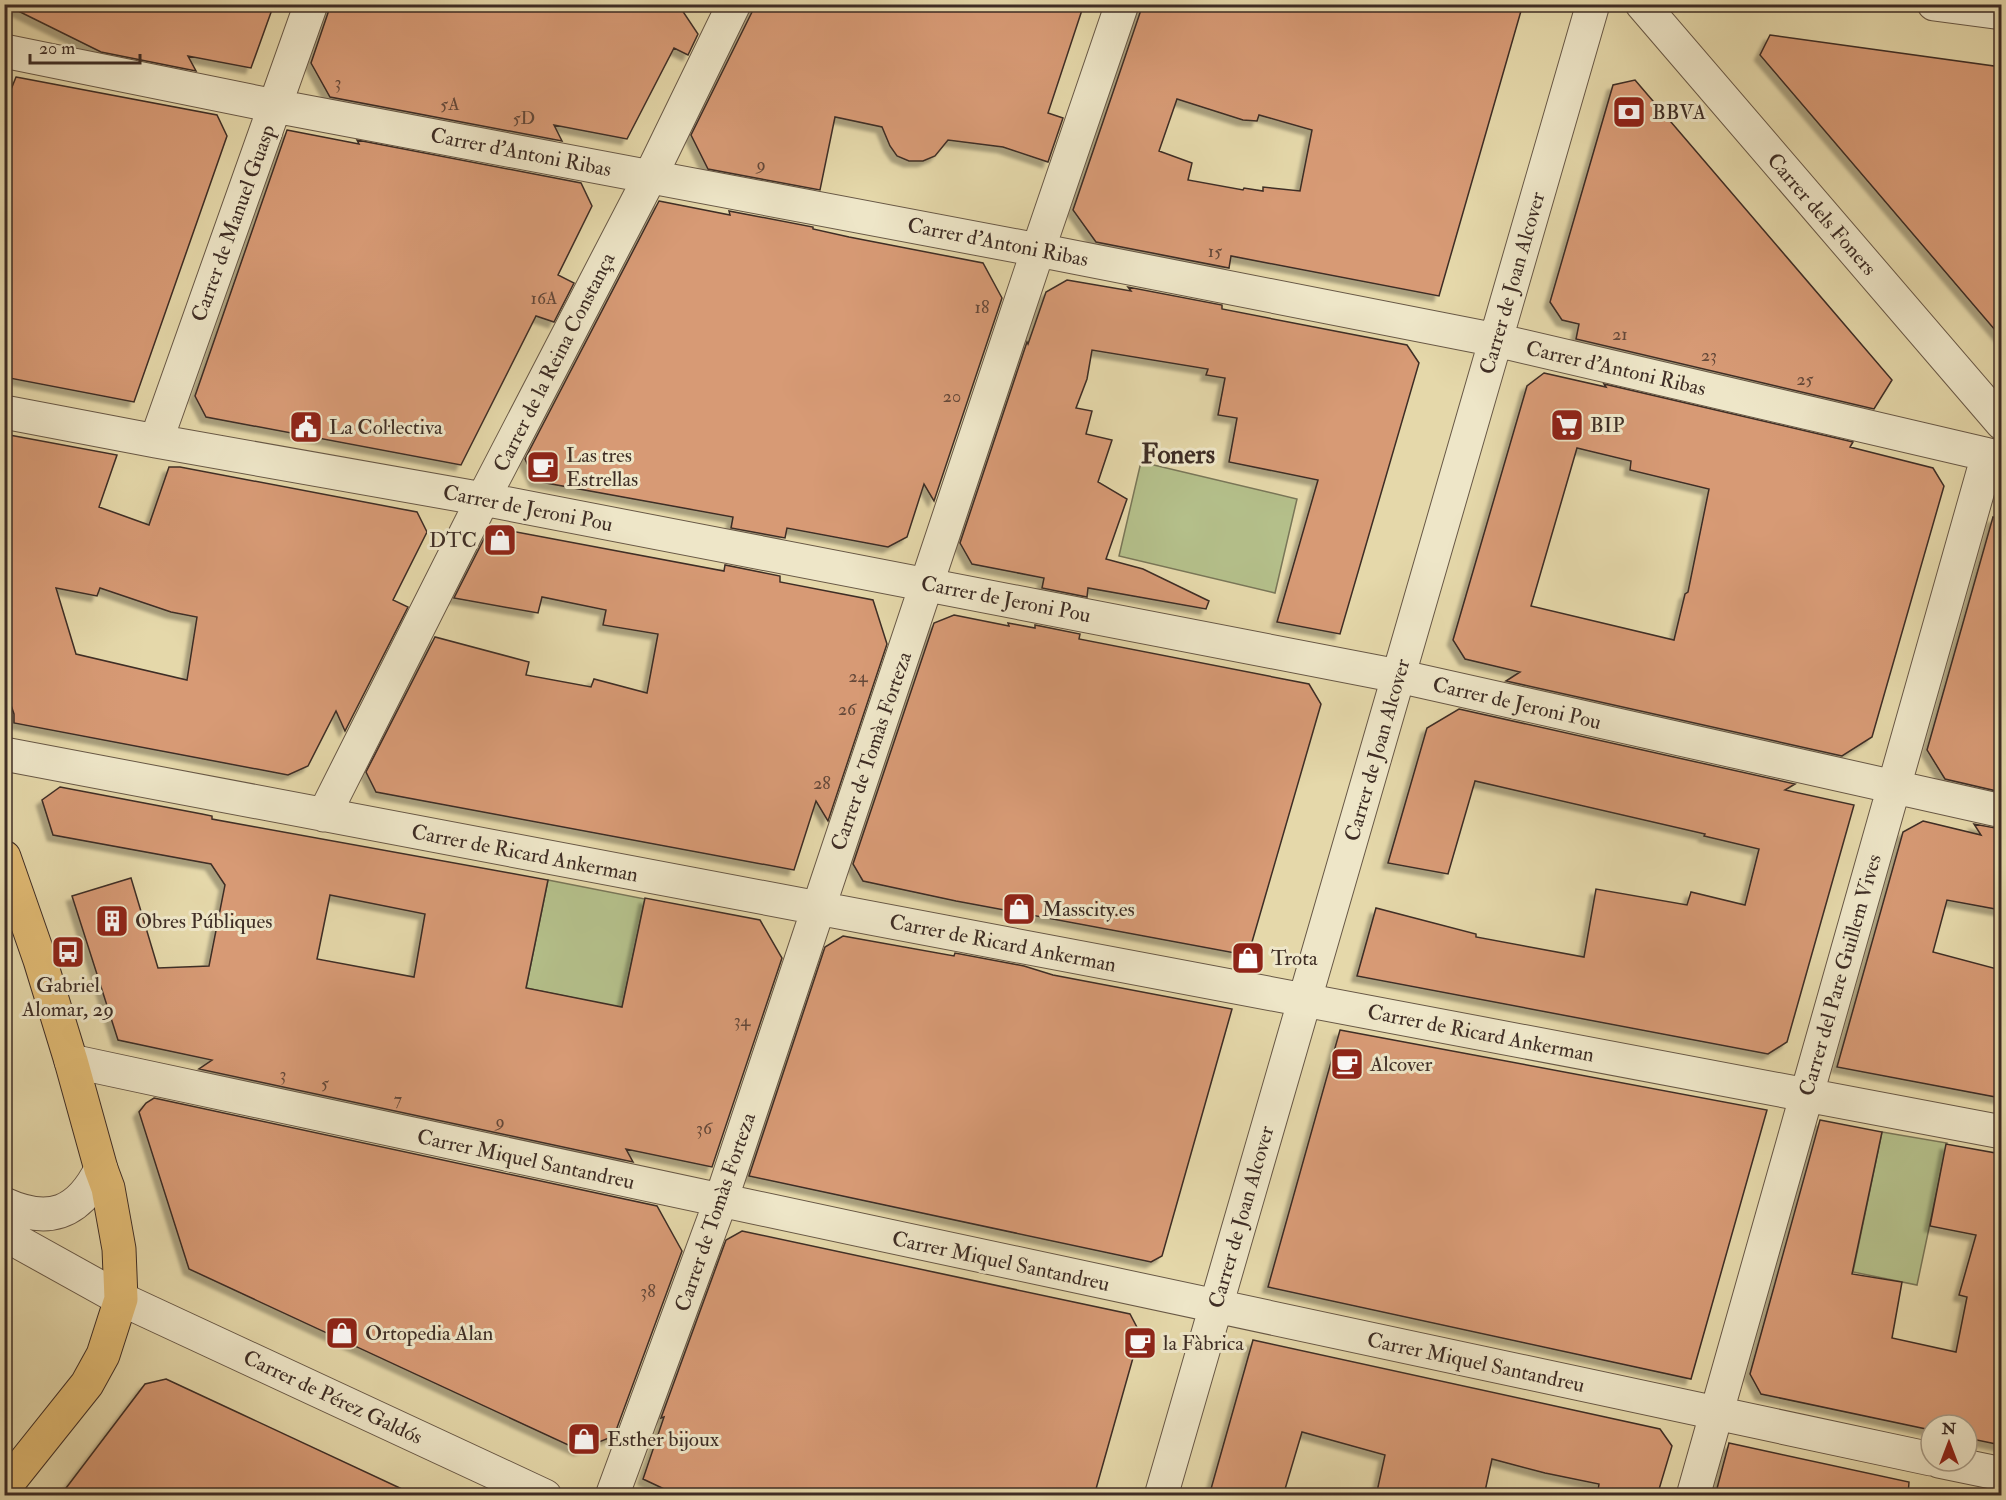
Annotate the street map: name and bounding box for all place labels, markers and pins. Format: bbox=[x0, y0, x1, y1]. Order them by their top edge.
bank icon: BBVA bbox=[1611, 94, 1647, 130]
place label: BBVA bbox=[1652, 99, 1706, 126]
supermarket icon: BIP bbox=[1549, 407, 1585, 443]
public building icon: La Col·lectiva bbox=[288, 409, 324, 445]
place label: BIP bbox=[1590, 412, 1625, 439]
place label: La Col·lectiva bbox=[329, 414, 443, 441]
place label: Las tres Estrellas bbox=[566, 442, 638, 493]
cafe icon: Las tres Estrellas bbox=[525, 449, 561, 485]
shop icon: DTC bbox=[482, 522, 518, 558]
place label: DTC bbox=[429, 527, 477, 554]
shop icon: Masscity.es bbox=[1001, 891, 1037, 927]
place label: Masscity.es bbox=[1042, 896, 1135, 923]
building icon: Obres Públiques bbox=[94, 903, 130, 939]
place label: Obres Públiques bbox=[135, 908, 272, 935]
bus stop icon: Gabriel Alomar, 29 bbox=[50, 934, 86, 970]
shop icon: Trota bbox=[1230, 940, 1266, 976]
place label: Trota bbox=[1271, 945, 1318, 972]
place label: Gabriel Alomar, 29 bbox=[21, 972, 114, 1023]
cafe icon: Alcover bbox=[1329, 1046, 1365, 1082]
place label: Alcover bbox=[1369, 1051, 1433, 1078]
shop icon: Ortopedia Alan bbox=[324, 1315, 360, 1351]
place label: Ortopedia Alan bbox=[365, 1320, 493, 1347]
cafe icon: la Fàbrica bbox=[1122, 1325, 1158, 1361]
place label: la Fàbrica bbox=[1163, 1330, 1244, 1357]
shop icon: Esther bijoux bbox=[566, 1421, 602, 1457]
place label: Esther bijoux bbox=[607, 1426, 720, 1453]

